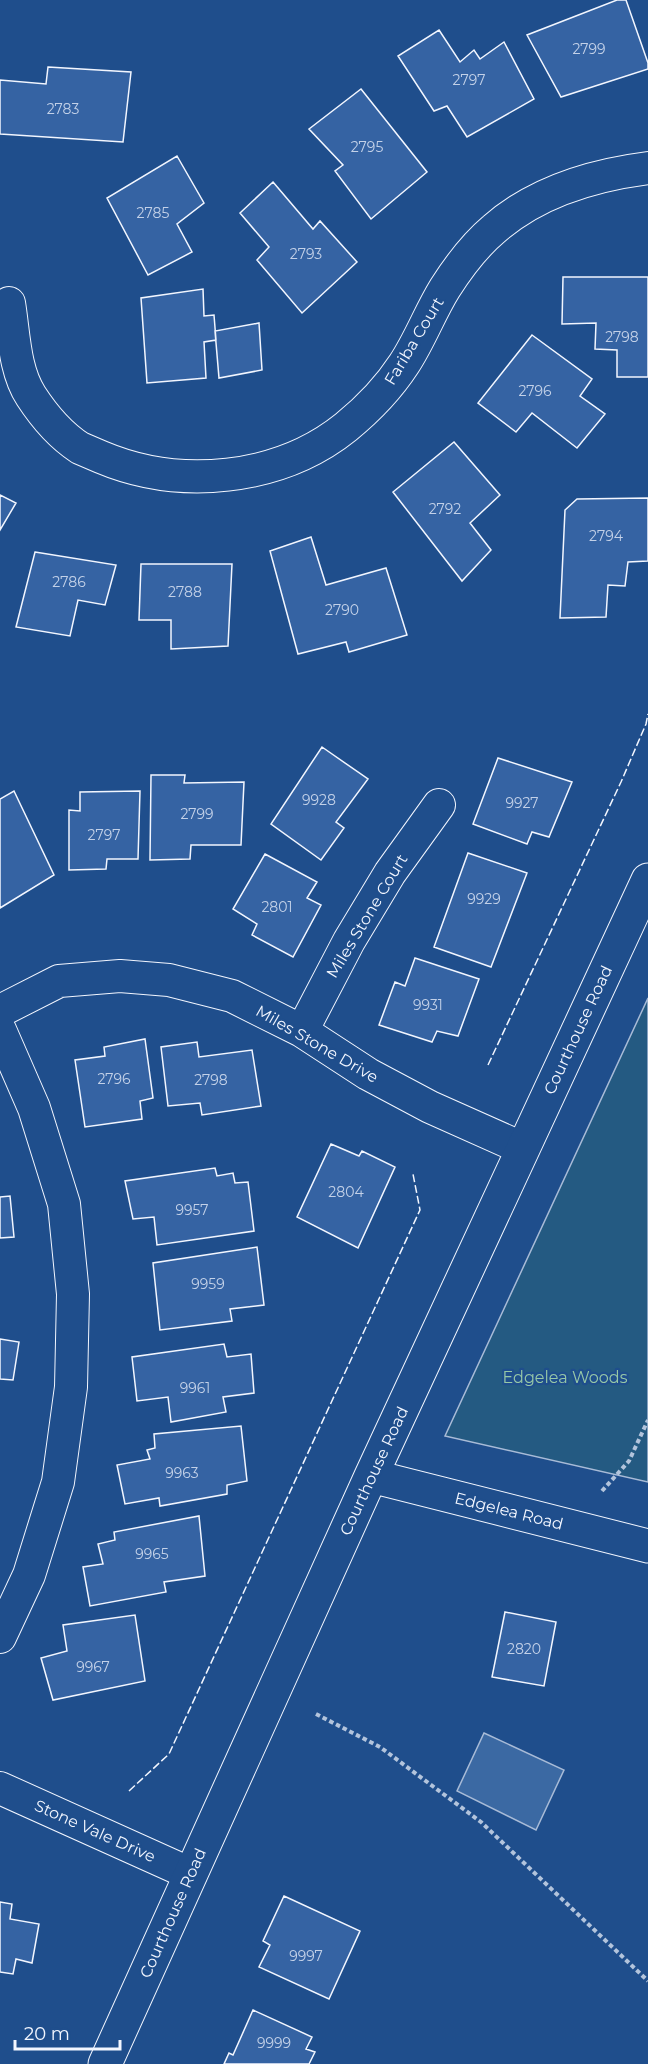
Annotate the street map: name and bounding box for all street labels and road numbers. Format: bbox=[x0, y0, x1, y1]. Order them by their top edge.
street label: Fariba Court bbox=[380, 293, 448, 388]
street label: Miles Stone Court bbox=[322, 850, 412, 981]
street label: Courthouse Road bbox=[540, 963, 616, 1097]
street label: Miles Stone Drive bbox=[252, 1001, 382, 1087]
street label: Courthouse Road bbox=[336, 1404, 412, 1538]
street label: Edgelea Road bbox=[453, 1488, 565, 1534]
street label: Stone Vale Drive bbox=[32, 1796, 158, 1866]
street label: Courthouse Road bbox=[136, 1845, 210, 1981]

